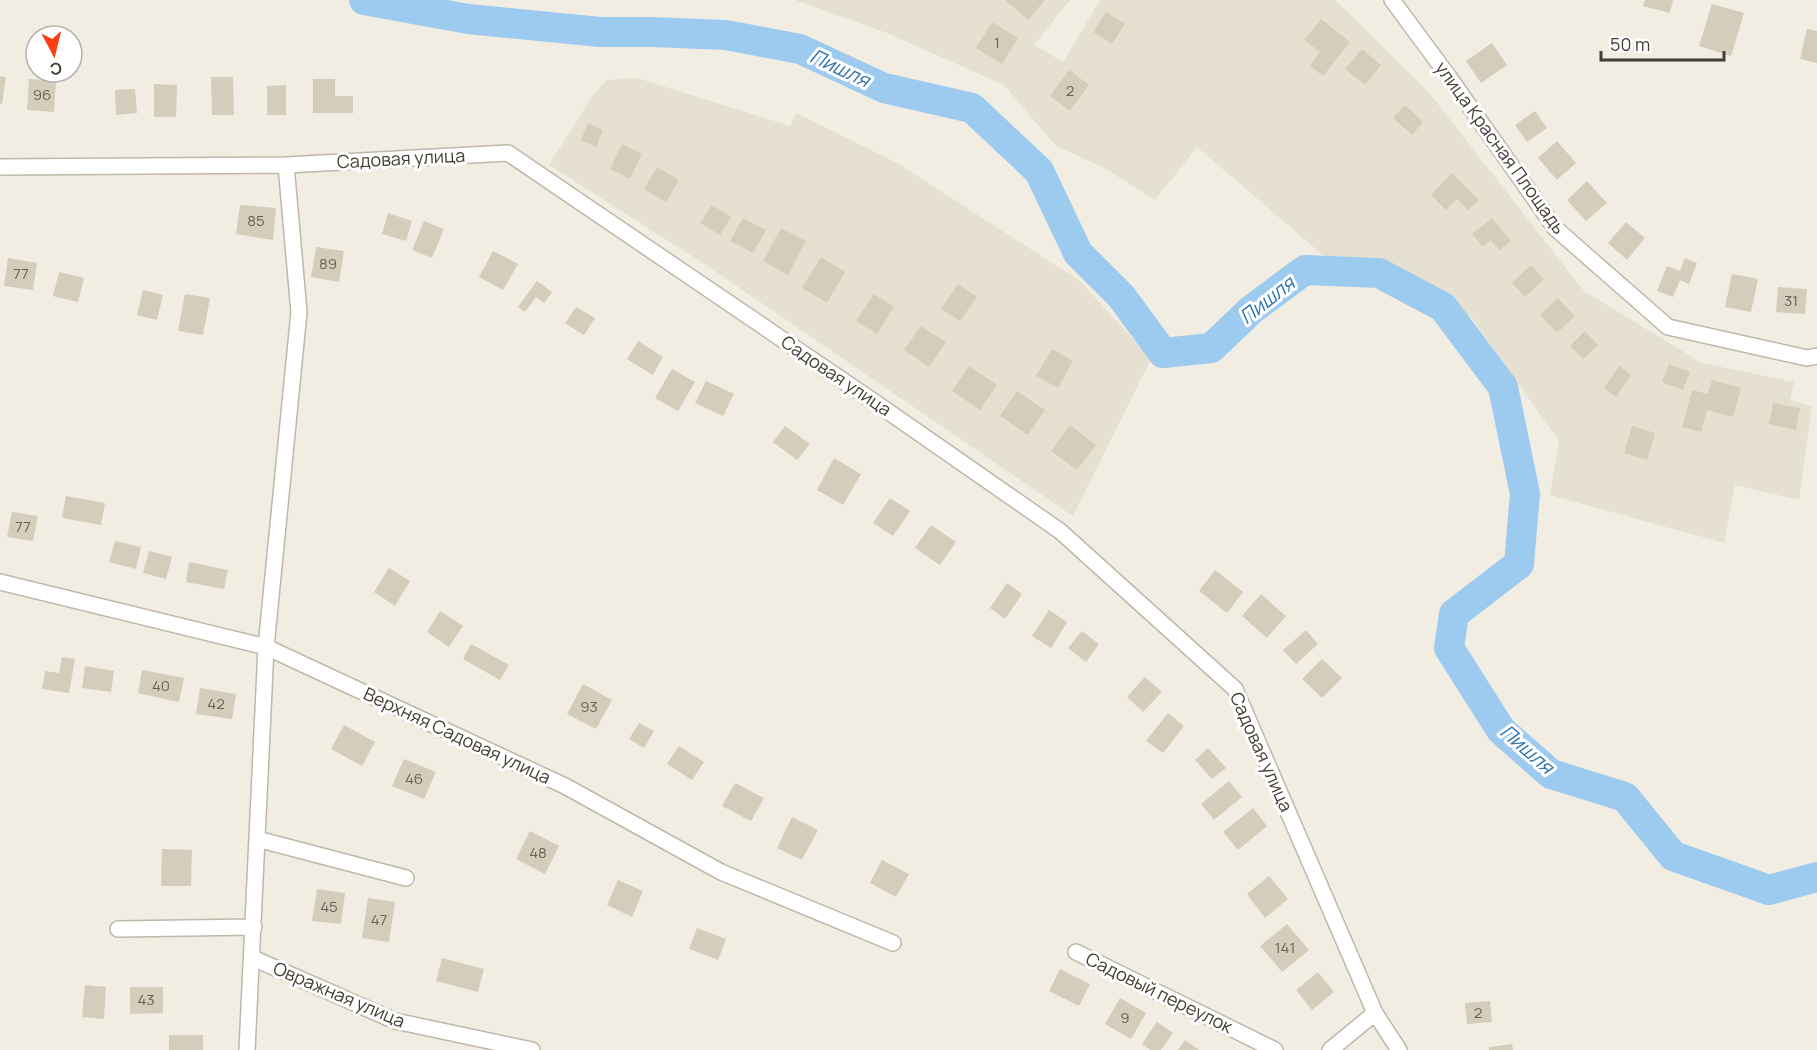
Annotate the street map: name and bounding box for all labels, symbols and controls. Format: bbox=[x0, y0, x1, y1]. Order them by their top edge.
north arrow bbox=[24, 24, 84, 84]
scale bar bbox=[1601, 24, 1724, 62]
house number: 1 bbox=[994, 32, 1000, 53]
text: 50 m bbox=[1610, 32, 1650, 56]
water label: Пишля bbox=[806, 42, 876, 94]
street label: улица Красная Площадь bbox=[1430, 56, 1572, 238]
text: С bbox=[48, 57, 63, 81]
house number: 2 bbox=[1066, 80, 1074, 101]
house number: 96 bbox=[33, 84, 51, 105]
street label: Садовая улица bbox=[336, 143, 466, 173]
house number: 85 bbox=[247, 210, 265, 231]
house number: 89 bbox=[319, 253, 337, 274]
house number: 77 bbox=[13, 263, 29, 284]
water label: Пишля bbox=[1234, 268, 1301, 330]
house number: 31 bbox=[1784, 290, 1798, 311]
street label: Садовая улица bbox=[777, 329, 896, 421]
house number: 77 bbox=[15, 516, 31, 537]
house number: 40 bbox=[152, 675, 170, 696]
street label: Верхняя Садовая улица bbox=[360, 681, 555, 789]
street label: Садовая улица bbox=[1225, 688, 1299, 815]
house number: 42 bbox=[207, 693, 225, 714]
house number: 93 bbox=[580, 696, 598, 717]
water label: Пишля bbox=[1495, 718, 1561, 781]
house number: 46 bbox=[405, 768, 423, 789]
house number: 48 bbox=[529, 842, 547, 863]
house number: 45 bbox=[320, 896, 338, 917]
house number: 47 bbox=[371, 909, 387, 930]
house number: 141 bbox=[1275, 937, 1295, 958]
street label: Садовый переулок bbox=[1082, 946, 1238, 1039]
street label: Овражная улица bbox=[270, 955, 409, 1033]
house number: 43 bbox=[137, 989, 155, 1010]
house number: 2 bbox=[1474, 1002, 1482, 1023]
house number: 9 bbox=[1120, 1007, 1130, 1028]

